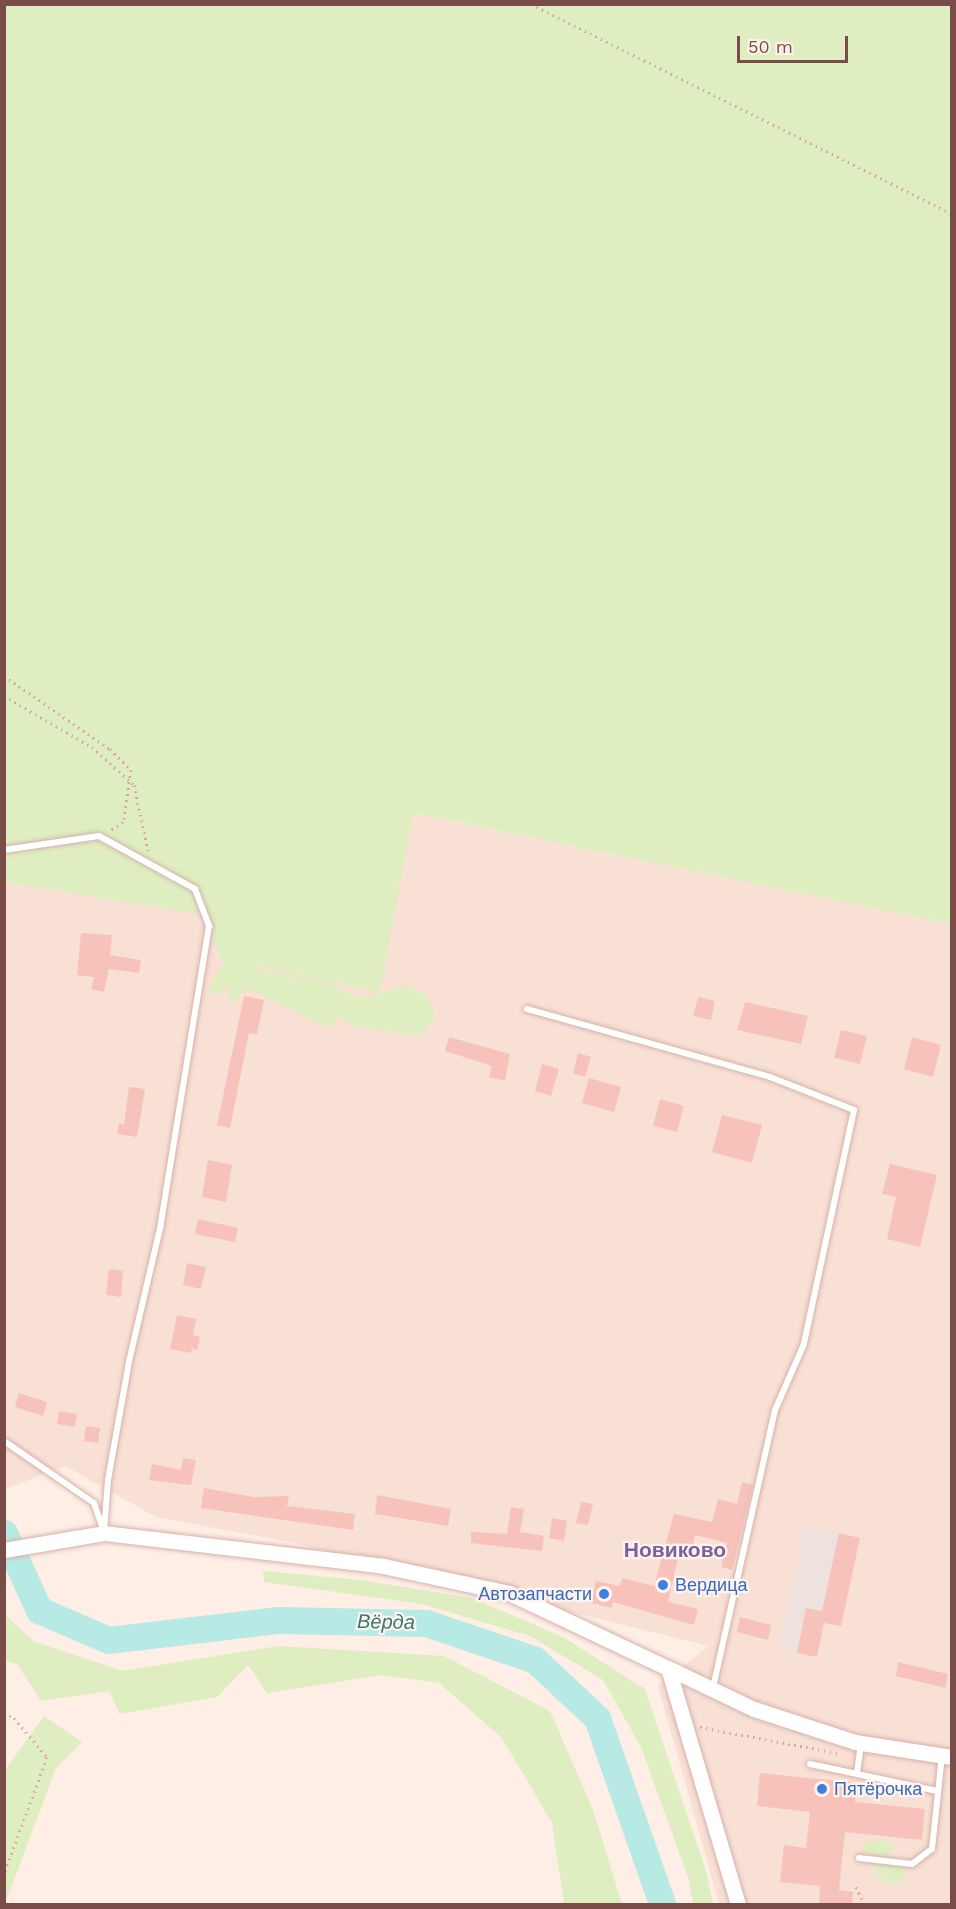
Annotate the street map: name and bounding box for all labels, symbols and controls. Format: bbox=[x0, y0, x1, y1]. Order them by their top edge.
scale bar bbox=[740, 24, 851, 62]
text: 50 m bbox=[748, 36, 793, 57]
district label: Новиково bbox=[624, 1537, 726, 1563]
place label: Вердица bbox=[675, 1574, 747, 1596]
marker: Вердица bbox=[656, 1578, 670, 1592]
place label: Автозапчасти bbox=[478, 1583, 592, 1605]
marker: Автозапчасти bbox=[597, 1587, 611, 1601]
water label: Вёрда bbox=[357, 1609, 415, 1635]
place label: Пятёрочка bbox=[834, 1778, 922, 1800]
marker: Пятёрочка bbox=[815, 1782, 829, 1796]

